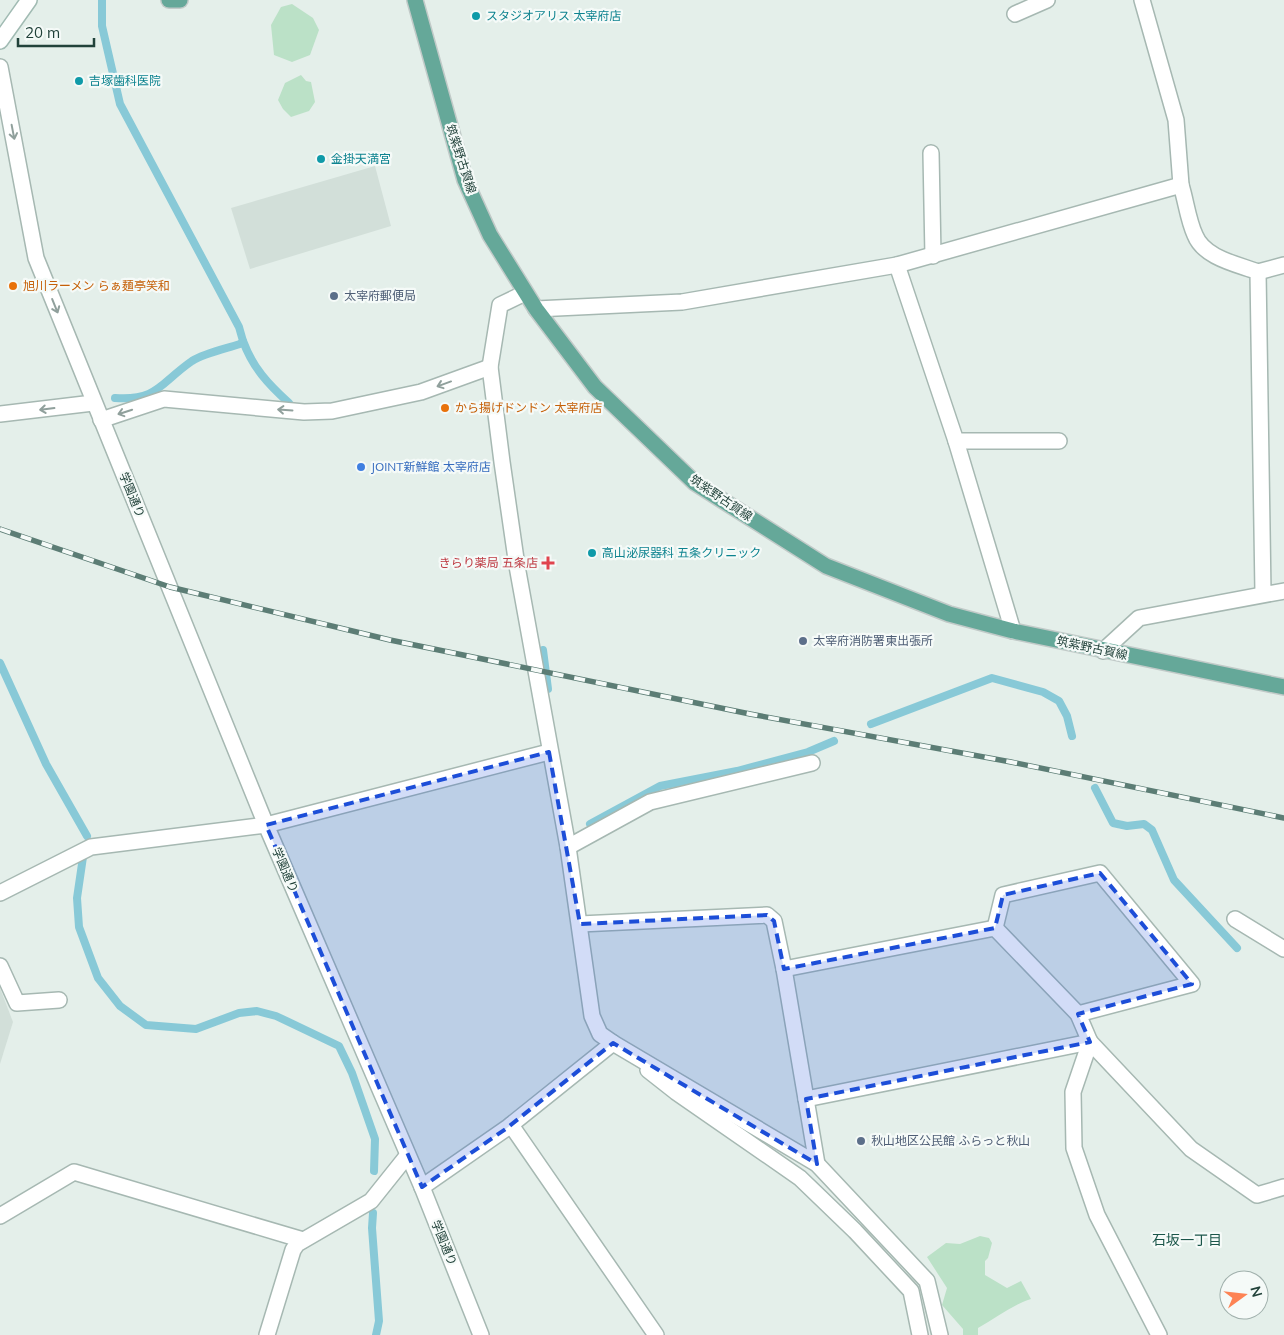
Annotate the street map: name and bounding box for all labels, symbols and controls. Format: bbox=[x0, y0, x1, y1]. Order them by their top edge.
place label: スタジオアリス 太宰府店 bbox=[486, 8, 621, 23]
marker: スタジオアリス 太宰府店 bbox=[470, 10, 482, 22]
scale bar bbox=[18, 15, 94, 47]
text: 20 m bbox=[25, 23, 60, 42]
place label: 吉塚歯科医院 bbox=[89, 73, 161, 88]
marker: 吉塚歯科医院 bbox=[73, 75, 85, 87]
street label: 筑紫野古賀線 bbox=[443, 122, 480, 195]
one-way arrow bbox=[8, 123, 18, 139]
place label: 金掛天満宮 bbox=[331, 151, 391, 166]
marker: 金掛天満宮 bbox=[315, 153, 327, 165]
place label: 旭川ラーメン らぁ麺亭笑和 bbox=[23, 278, 170, 293]
marker: 旭川ラーメン らぁ麺亭笑和 bbox=[7, 280, 19, 292]
place label: 太宰府郵便局 bbox=[344, 288, 416, 303]
marker: 太宰府郵便局 bbox=[328, 290, 340, 302]
one-way arrow bbox=[51, 298, 60, 313]
one-way arrow bbox=[437, 380, 452, 389]
place label: から揚げドンドン 太宰府店 bbox=[455, 400, 602, 415]
marker: から揚げドンドン 太宰府店 bbox=[439, 402, 451, 414]
one-way arrow bbox=[39, 404, 55, 414]
one-way arrow bbox=[278, 406, 294, 415]
one-way arrow bbox=[118, 408, 134, 418]
place label: JOINT新鮮館 太宰府店 bbox=[371, 459, 491, 474]
marker: JOINT新鮮館 太宰府店 bbox=[355, 461, 367, 473]
street label: 学園通り bbox=[117, 470, 148, 520]
street label: 筑紫野古賀線 bbox=[687, 471, 755, 524]
place label: 高山泌尿器科 五条クリニック bbox=[602, 545, 761, 560]
marker: 高山泌尿器科 五条クリニック bbox=[586, 547, 598, 559]
place label: きらり薬局 五条店 bbox=[439, 555, 538, 570]
marker: きらり薬局 五条店 bbox=[542, 557, 554, 569]
place label: 太宰府消防署東出張所 bbox=[813, 633, 933, 648]
street label: 筑紫野古賀線 bbox=[1055, 633, 1129, 662]
marker: 太宰府消防署東出張所 bbox=[797, 635, 809, 647]
street label: 学園通り bbox=[269, 845, 302, 895]
place label: 秋山地区公民館 ふらっと秋山 bbox=[871, 1133, 1030, 1148]
marker: 秋山地区公民館 ふらっと秋山 bbox=[855, 1135, 867, 1147]
street label: 学園通り bbox=[429, 1218, 460, 1268]
district label: 石坂一丁目 bbox=[1152, 1231, 1222, 1249]
north arrow bbox=[1219, 1270, 1269, 1320]
text: N bbox=[1246, 1284, 1267, 1299]

